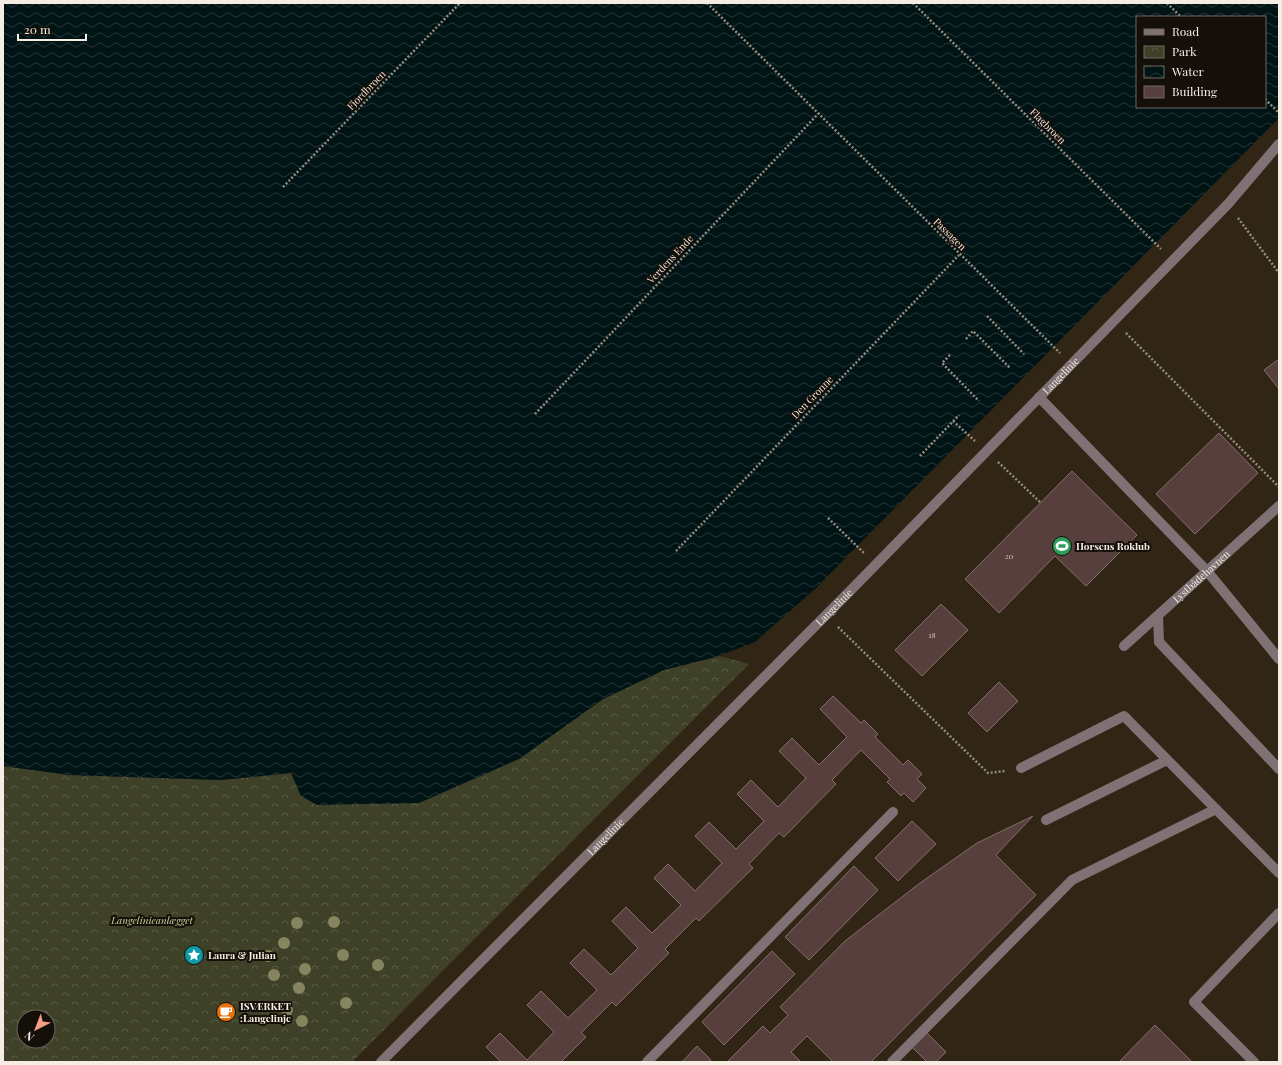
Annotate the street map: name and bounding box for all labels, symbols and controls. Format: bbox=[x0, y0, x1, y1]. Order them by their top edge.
scale bar bbox=[18, 16, 86, 42]
legend bbox=[1136, 16, 1266, 108]
text: 20 m bbox=[24, 21, 51, 37]
text: Road bbox=[1172, 23, 1199, 39]
text: Park bbox=[1172, 43, 1197, 59]
text: Water bbox=[1171, 63, 1205, 79]
street label: Fjordbroen bbox=[343, 67, 389, 113]
text: Building bbox=[1172, 83, 1218, 99]
street label: Flagbroen bbox=[1027, 105, 1069, 147]
street label: Passagen bbox=[931, 215, 969, 253]
street label: Verdens Ende bbox=[643, 232, 696, 287]
street label: Langelinie bbox=[1039, 354, 1082, 397]
street label: Den Gronne bbox=[788, 373, 836, 421]
sports icon: Horsens Roklub bbox=[1051, 535, 1073, 557]
place label: Horsens Roklub bbox=[1076, 539, 1150, 553]
street label: Lystbådehavnen bbox=[1170, 547, 1233, 606]
house number: 20 bbox=[1005, 550, 1014, 561]
street label: Langelinie bbox=[813, 586, 855, 629]
house number: 18 bbox=[928, 629, 936, 640]
street label: Langelinie bbox=[584, 815, 627, 858]
park label: Langelinieanlægget bbox=[110, 913, 193, 927]
place icon: Laura & Julian bbox=[183, 944, 205, 966]
place label: Laura & Julian bbox=[208, 948, 277, 962]
place label: ISVÆRKET :Langelinje bbox=[240, 999, 291, 1025]
cafe icon: ISVÆRKET :Langelinje bbox=[215, 1001, 237, 1023]
north arrow bbox=[16, 1009, 56, 1049]
text: N bbox=[21, 1029, 37, 1045]

